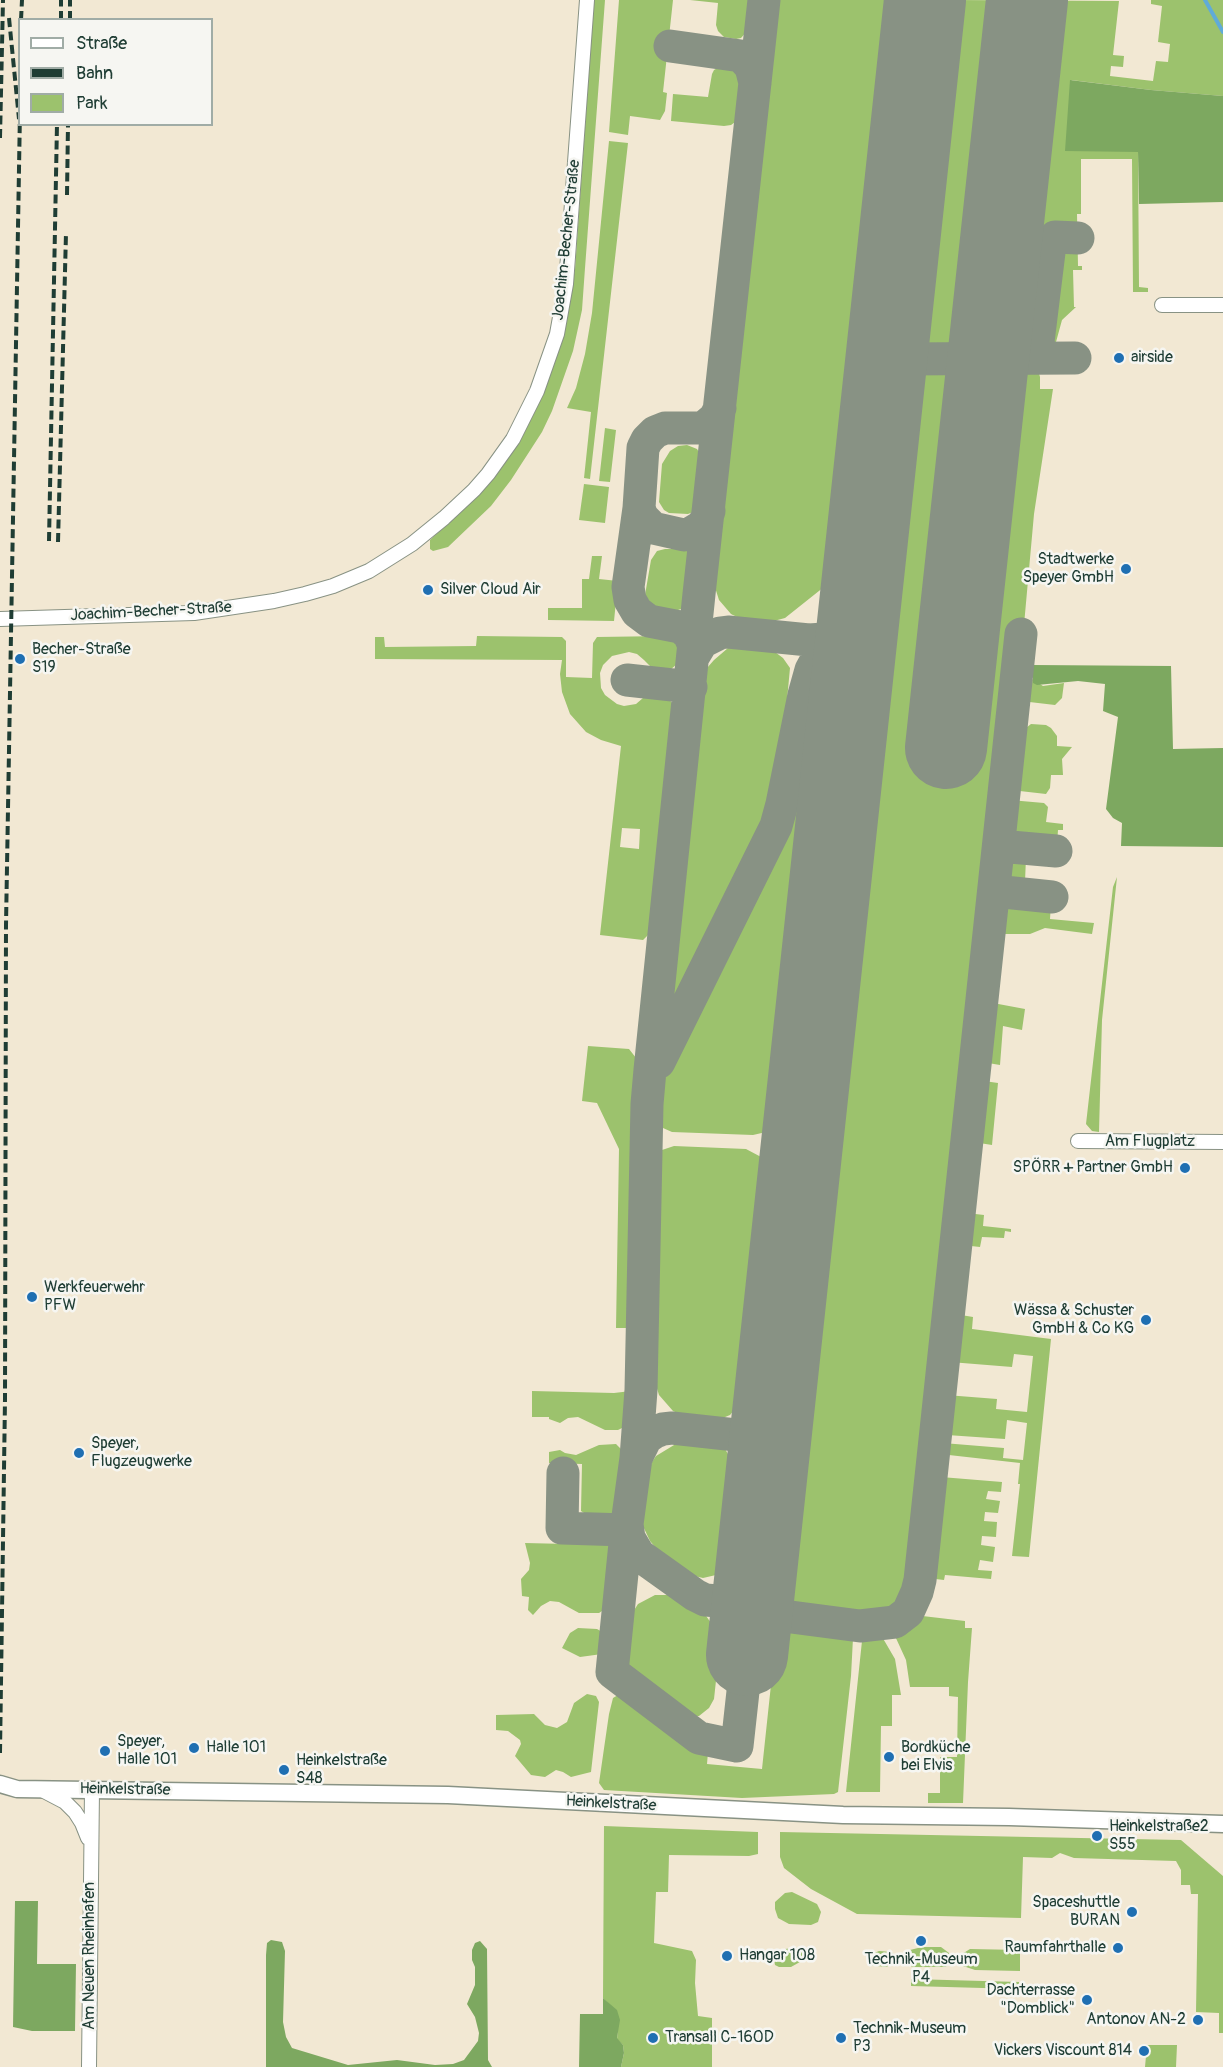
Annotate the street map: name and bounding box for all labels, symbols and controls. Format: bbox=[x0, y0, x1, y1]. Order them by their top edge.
legend bbox=[18, 18, 213, 126]
text: Straße bbox=[76, 32, 127, 55]
text: Bahn bbox=[76, 62, 113, 85]
text: Park bbox=[76, 92, 108, 115]
street label: Joachim-Becher-Straße bbox=[549, 159, 585, 321]
place label: airside bbox=[1131, 348, 1173, 368]
marker: airside bbox=[1112, 351, 1126, 365]
place label: Stadtwerke Speyer GmbH bbox=[1023, 550, 1114, 588]
marker: Stadtwerke Speyer GmbH bbox=[1119, 562, 1133, 576]
place label: Silver Cloud Air bbox=[440, 580, 541, 600]
marker: Silver Cloud Air bbox=[421, 583, 435, 597]
street label: Joachim-Becher-Straße bbox=[70, 598, 232, 626]
place label: Becher-Straße S19 bbox=[32, 640, 131, 678]
marker: Becher-Straße S19 bbox=[13, 652, 27, 666]
street label: Am Flugplatz bbox=[1105, 1132, 1195, 1152]
place label: SPÖRR + Partner GmbH bbox=[1013, 1158, 1173, 1178]
marker: SPÖRR + Partner GmbH bbox=[1178, 1161, 1192, 1175]
place label: Werkfeuerwehr PFW bbox=[44, 1278, 145, 1316]
marker: Werkfeuerwehr PFW bbox=[25, 1290, 39, 1304]
place label: Wässa & Schuster GmbH & Co KG bbox=[1014, 1301, 1134, 1339]
marker: Wässa & Schuster GmbH & Co KG bbox=[1139, 1313, 1153, 1327]
place label: Speyer, Flugzeugwerke bbox=[91, 1434, 192, 1472]
marker: Speyer, Flugzeugwerke bbox=[72, 1446, 86, 1460]
place label: Speyer, Halle 101 bbox=[117, 1732, 177, 1770]
place label: Halle 101 bbox=[206, 1738, 266, 1758]
place label: Bordküche bei Elvis bbox=[901, 1738, 970, 1776]
marker: Halle 101 bbox=[187, 1741, 201, 1755]
marker: Speyer, Halle 101 bbox=[98, 1744, 112, 1758]
marker: Bordküche bei Elvis bbox=[882, 1750, 896, 1764]
place label: Heinkelstraße S48 bbox=[296, 1751, 387, 1789]
marker: Heinkelstraße S48 bbox=[277, 1763, 291, 1777]
street label: Heinkelstraße bbox=[79, 1780, 171, 1800]
street label: Heinkelstraße bbox=[565, 1792, 657, 1816]
place label: Heinkelstraße2 S55 bbox=[1109, 1817, 1209, 1855]
marker: Heinkelstraße2 S55 bbox=[1090, 1829, 1104, 1843]
street label: Am Neuen Rheinhafen bbox=[80, 1882, 100, 2030]
place label: Spaceshuttle BURAN bbox=[1032, 1893, 1120, 1931]
marker: Spaceshuttle BURAN bbox=[1125, 1905, 1139, 1919]
marker: Technik-Museum P4 bbox=[914, 1934, 928, 1948]
place label: Raumfahrthalle bbox=[1004, 1938, 1106, 1958]
marker: Raumfahrthalle bbox=[1111, 1941, 1125, 1955]
place label: Hangar 108 bbox=[739, 1946, 815, 1966]
marker: Hangar 108 bbox=[720, 1949, 734, 1963]
place label: Technik-Museum P4 bbox=[864, 1950, 978, 1988]
place label: Dachterrasse "Domblick" bbox=[987, 1981, 1075, 2019]
marker: Dachterrasse "Domblick" bbox=[1080, 1993, 1094, 2007]
place label: Antonov AN-2 bbox=[1086, 2010, 1186, 2030]
marker: Antonov AN-2 bbox=[1191, 2013, 1205, 2027]
place label: Technik-Museum P3 bbox=[853, 2019, 966, 2057]
place label: Transall C-160D bbox=[665, 2028, 774, 2048]
marker: Transall C-160D bbox=[646, 2031, 660, 2045]
marker: Technik-Museum P3 bbox=[834, 2031, 848, 2045]
place label: Vickers Viscount 814 bbox=[994, 2041, 1132, 2061]
marker: Vickers Viscount 814 bbox=[1137, 2044, 1151, 2058]

